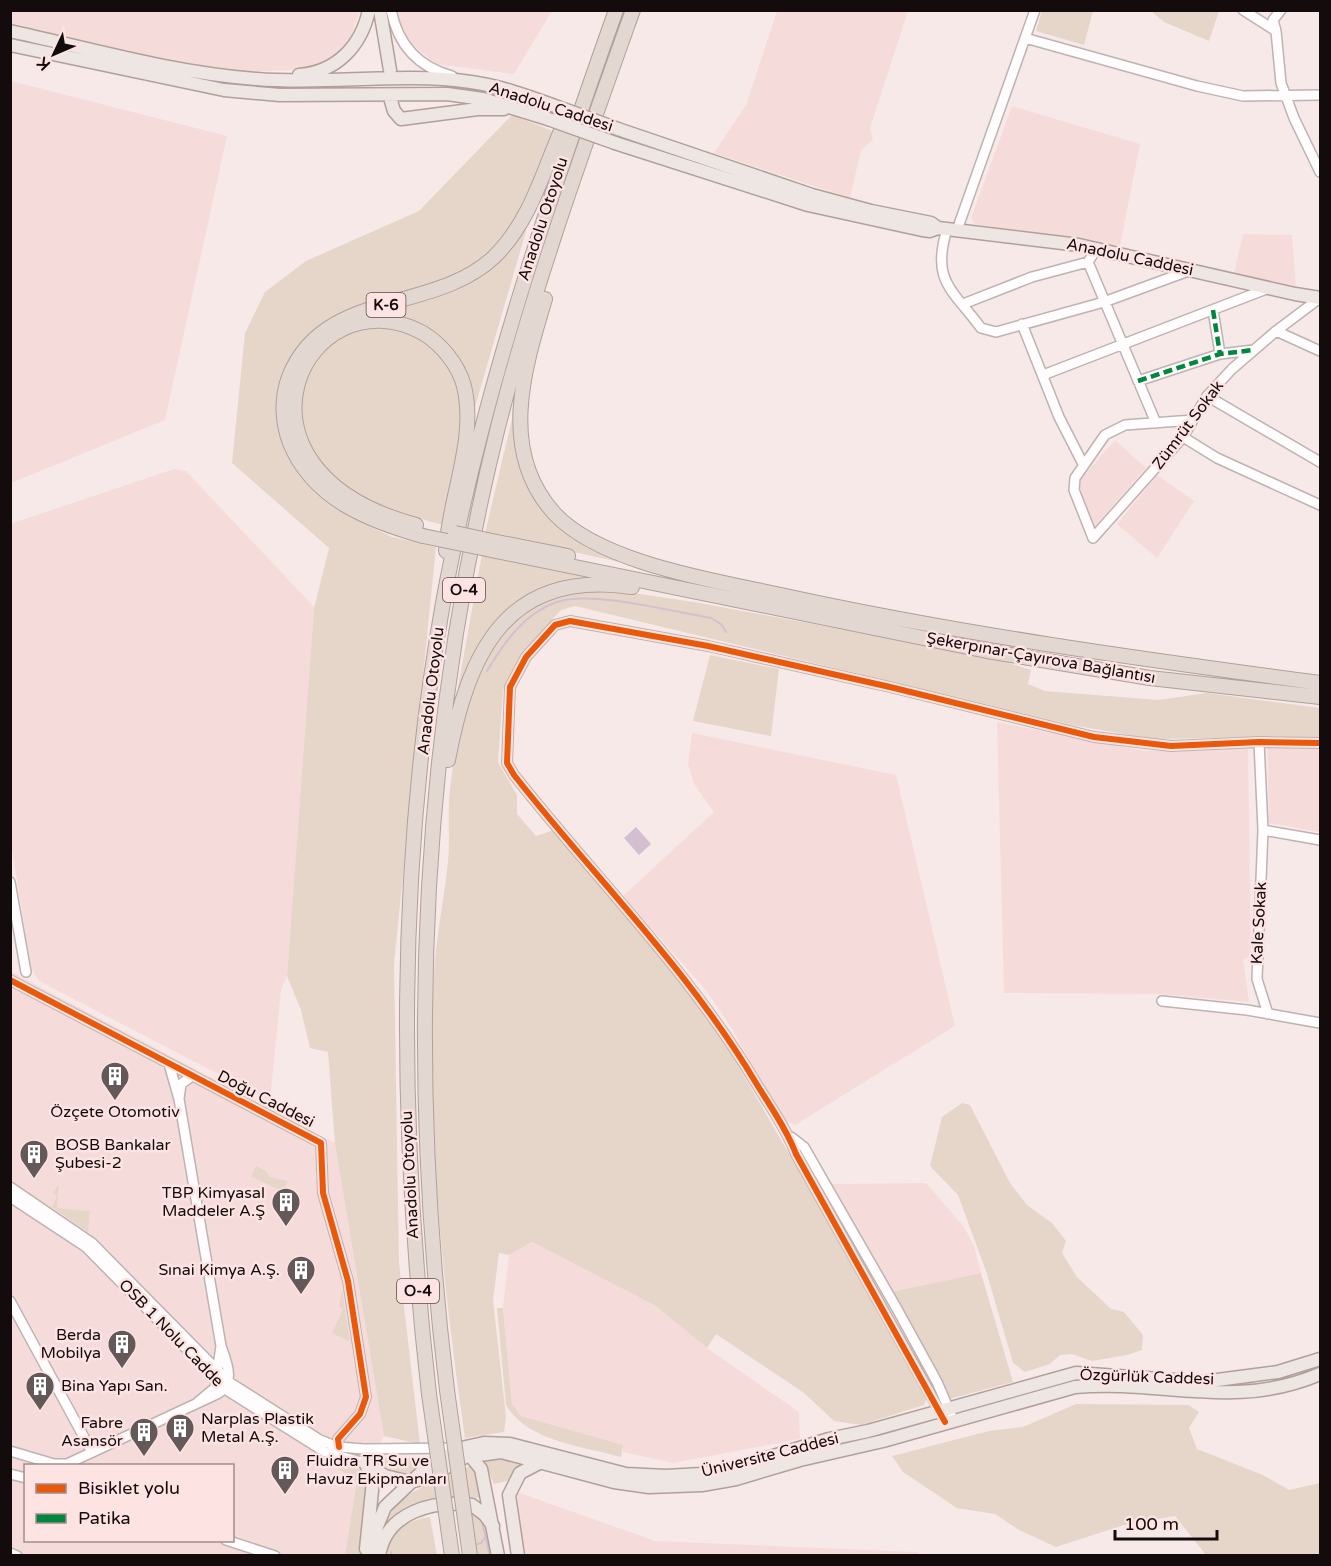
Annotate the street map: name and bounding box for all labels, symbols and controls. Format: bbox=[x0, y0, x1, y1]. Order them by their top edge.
north arrow bbox=[24, 24, 84, 84]
text: K bbox=[33, 53, 55, 75]
street label: Anadolu Caddesi bbox=[486, 78, 616, 136]
street label: Anadolu Otoyolu bbox=[514, 155, 572, 283]
street label: Anadolu Caddesi bbox=[1065, 234, 1195, 280]
road number: K-6 bbox=[366, 293, 406, 317]
street label: Zümrüt Sokak bbox=[1148, 376, 1228, 474]
road number: O-4 bbox=[443, 578, 485, 602]
street label: Anadolu Otoyolu bbox=[413, 626, 449, 756]
street label: Şekerpınar-Çayırova Bağlantısı bbox=[925, 628, 1157, 688]
street label: Kale Sokak bbox=[1247, 881, 1271, 965]
building icon: Özçete Otomotiv bbox=[99, 1060, 131, 1102]
street label: Doğu Caddesi bbox=[214, 1066, 318, 1132]
place label: Özçete Otomotiv bbox=[50, 1102, 180, 1122]
street label: Anadolu Otoyolu bbox=[397, 1110, 423, 1240]
place label: BOSB Bankalar Şubesi-2 bbox=[55, 1135, 172, 1173]
building icon: BOSB Bankalar Şubesi-2 bbox=[18, 1138, 50, 1180]
place label: TBP Kimyasal Maddeler A.Ş bbox=[162, 1183, 265, 1221]
building icon: TBP Kimyasal Maddeler A.Ş bbox=[270, 1186, 302, 1228]
building icon: Sınai Kimya A.Ş. bbox=[285, 1254, 317, 1296]
place label: Sınai Kimya A.Ş. bbox=[158, 1260, 280, 1280]
street label: OSB 1 Nolu Cadde bbox=[115, 1275, 227, 1391]
road number: O-4 bbox=[397, 1279, 439, 1303]
place label: Berda Mobilya bbox=[40, 1325, 101, 1363]
building icon: Berda Mobilya bbox=[106, 1328, 138, 1370]
street label: Özgürlük Caddesi bbox=[1079, 1365, 1215, 1389]
building icon: Bina Yapı San. bbox=[24, 1370, 56, 1412]
place label: Bina Yapı San. bbox=[61, 1376, 168, 1396]
place label: Narplas Plastik Metal A.Ş. bbox=[201, 1409, 314, 1447]
building icon: Narplas Plastik Metal A.Ş. bbox=[164, 1412, 196, 1454]
place label: Fabre Asansör bbox=[61, 1413, 124, 1451]
building icon: Fabre Asansör bbox=[128, 1416, 160, 1458]
street label: Üniversite Caddesi bbox=[699, 1428, 841, 1482]
place label: Fluidra TR Su ve Havuz Ekipmanları bbox=[306, 1451, 447, 1489]
building icon: Fluidra TR Su ve Havuz Ekipmanları bbox=[269, 1454, 301, 1496]
legend bbox=[24, 1464, 234, 1542]
text: Bisiklet yolu bbox=[78, 1477, 180, 1499]
scale bar bbox=[1115, 1503, 1217, 1541]
text: Patika bbox=[78, 1507, 131, 1529]
text: 100 m bbox=[1124, 1513, 1179, 1535]

